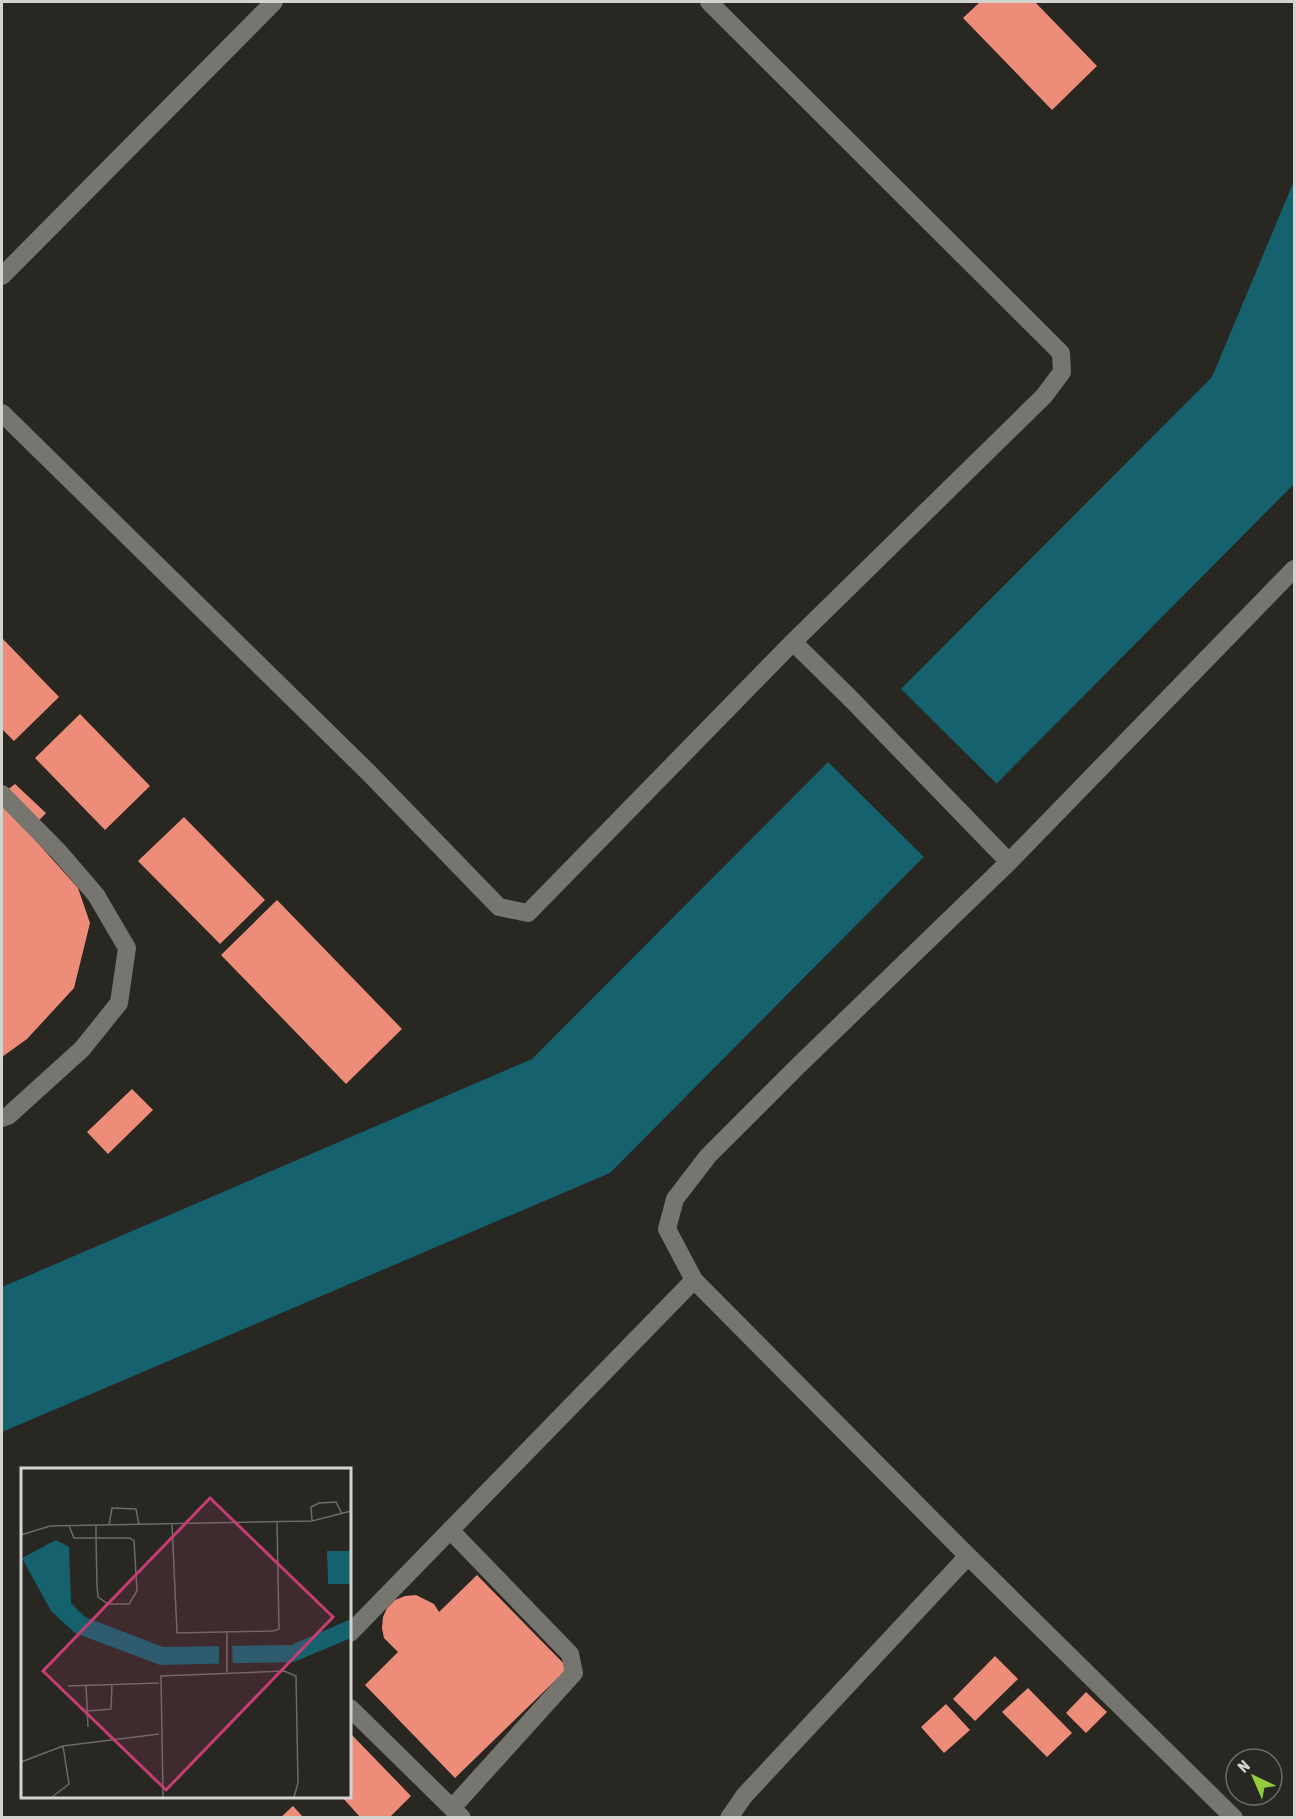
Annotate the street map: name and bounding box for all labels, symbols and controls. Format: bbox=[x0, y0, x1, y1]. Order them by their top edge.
inset map bbox=[21, 1468, 351, 1798]
north arrow bbox=[1224, 1747, 1284, 1807]
text: N bbox=[1234, 1756, 1253, 1776]

